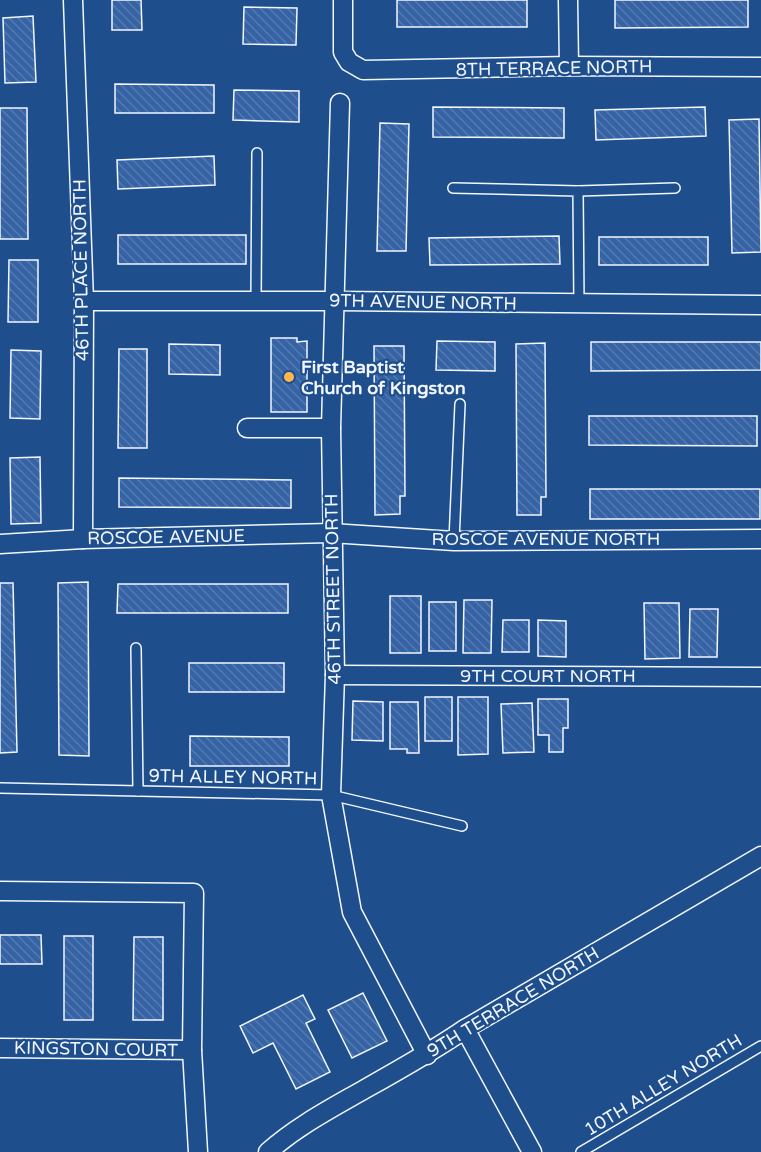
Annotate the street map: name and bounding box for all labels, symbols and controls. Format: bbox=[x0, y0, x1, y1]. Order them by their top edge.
street label: 8TH TERRACE NORTH bbox=[455, 55, 653, 81]
street label: 46TH PLACE NORTH bbox=[68, 179, 94, 361]
street label: 9TH AVENUE NORTH bbox=[329, 289, 517, 315]
place label: First Baptist Church of Kingston bbox=[301, 356, 466, 399]
marker: First Baptist Church of Kingston bbox=[282, 370, 296, 384]
street label: 46TH STREET NORTH bbox=[320, 493, 346, 685]
street label: ROSCOE AVENUE bbox=[87, 525, 245, 549]
street label: ROSCOE AVENUE NORTH bbox=[432, 528, 660, 550]
street label: 9TH COURT NORTH bbox=[460, 665, 636, 687]
street label: 9TH ALLEY NORTH bbox=[148, 765, 318, 789]
street label: 9TH TERRACE NORTH bbox=[423, 942, 603, 1062]
street label: 10TH ALLEY NORTH bbox=[580, 1029, 746, 1141]
street label: KINGSTON COURT bbox=[14, 1037, 178, 1061]

